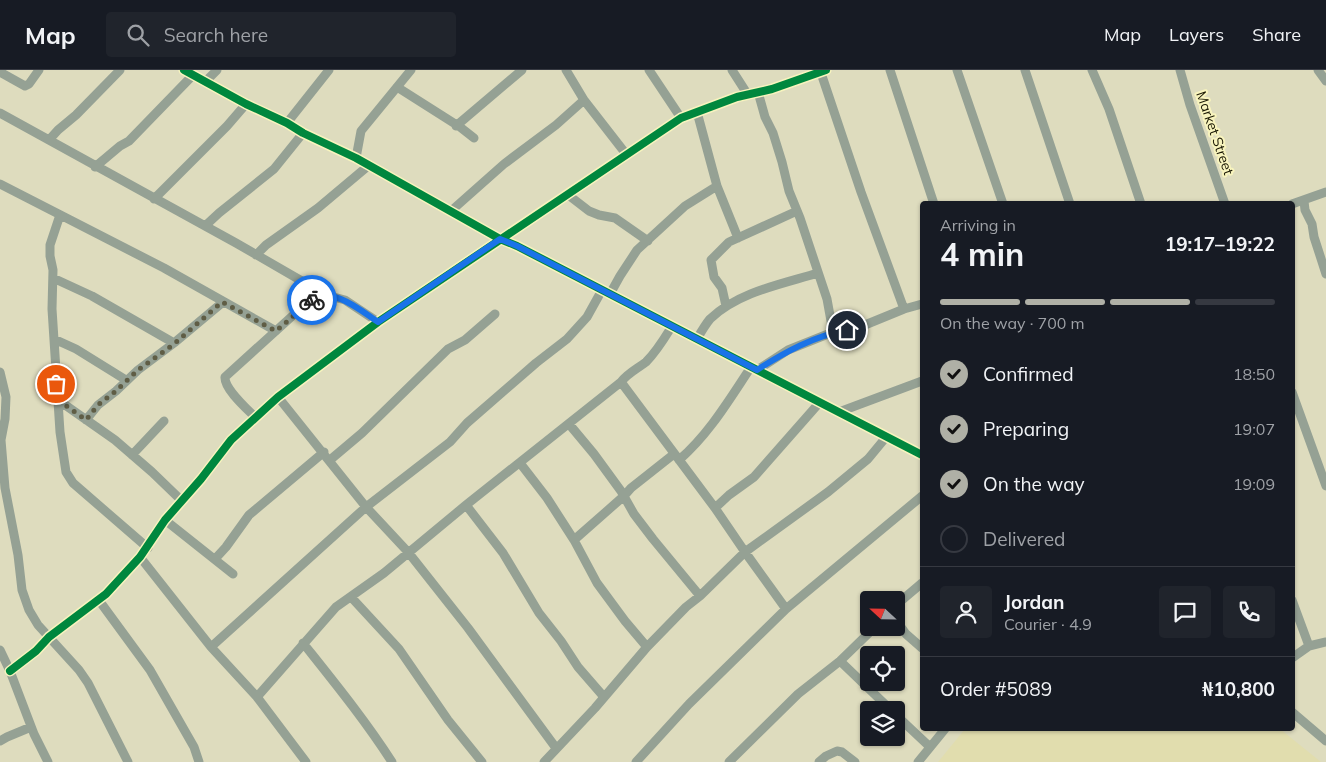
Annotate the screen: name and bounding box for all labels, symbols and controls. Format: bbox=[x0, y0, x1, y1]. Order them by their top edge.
search box bbox=[106, 12, 456, 57]
text: Map bbox=[25, 20, 76, 50]
icon: search bbox=[124, 21, 152, 49]
text: Search here bbox=[164, 23, 268, 47]
text: Map bbox=[1104, 23, 1141, 46]
text: Layers bbox=[1169, 23, 1224, 46]
text: Share bbox=[1252, 23, 1301, 46]
street label: Market Street bbox=[1192, 89, 1238, 177]
text: Arriving in bbox=[940, 215, 1016, 235]
text: 19:17–19:22 bbox=[1165, 232, 1275, 256]
text: 4 min bbox=[940, 234, 1024, 274]
courier bbox=[287, 275, 337, 325]
icon: bike bbox=[298, 286, 326, 314]
pin bbox=[826, 309, 868, 351]
text: On the way · 700 m bbox=[940, 313, 1085, 333]
icon: home bbox=[833, 316, 861, 344]
icon: check bbox=[940, 360, 968, 388]
text: Confirmed bbox=[983, 362, 1074, 386]
pin bbox=[35, 363, 77, 405]
text: 18:50 bbox=[1233, 364, 1275, 384]
icon: bag bbox=[42, 370, 70, 398]
icon: check bbox=[940, 415, 968, 443]
text: Preparing bbox=[983, 417, 1069, 441]
text: 19:07 bbox=[1233, 419, 1275, 439]
icon: check bbox=[940, 470, 968, 498]
text: On the way bbox=[983, 472, 1085, 496]
text: 19:09 bbox=[1233, 474, 1275, 494]
text: Delivered bbox=[983, 527, 1065, 551]
button: person bbox=[940, 586, 992, 638]
button: chat bbox=[1159, 586, 1211, 638]
button: phone bbox=[1223, 586, 1275, 638]
text: Jordan bbox=[1004, 590, 1064, 614]
north arrow bbox=[860, 591, 905, 636]
map controls bbox=[860, 591, 905, 746]
text: Courier · 4.9 bbox=[1004, 614, 1092, 634]
button: locate bbox=[860, 646, 905, 691]
text: Order #5089 bbox=[940, 677, 1052, 701]
text: ₦10,800 bbox=[1202, 677, 1275, 701]
button: layers bbox=[860, 701, 905, 746]

